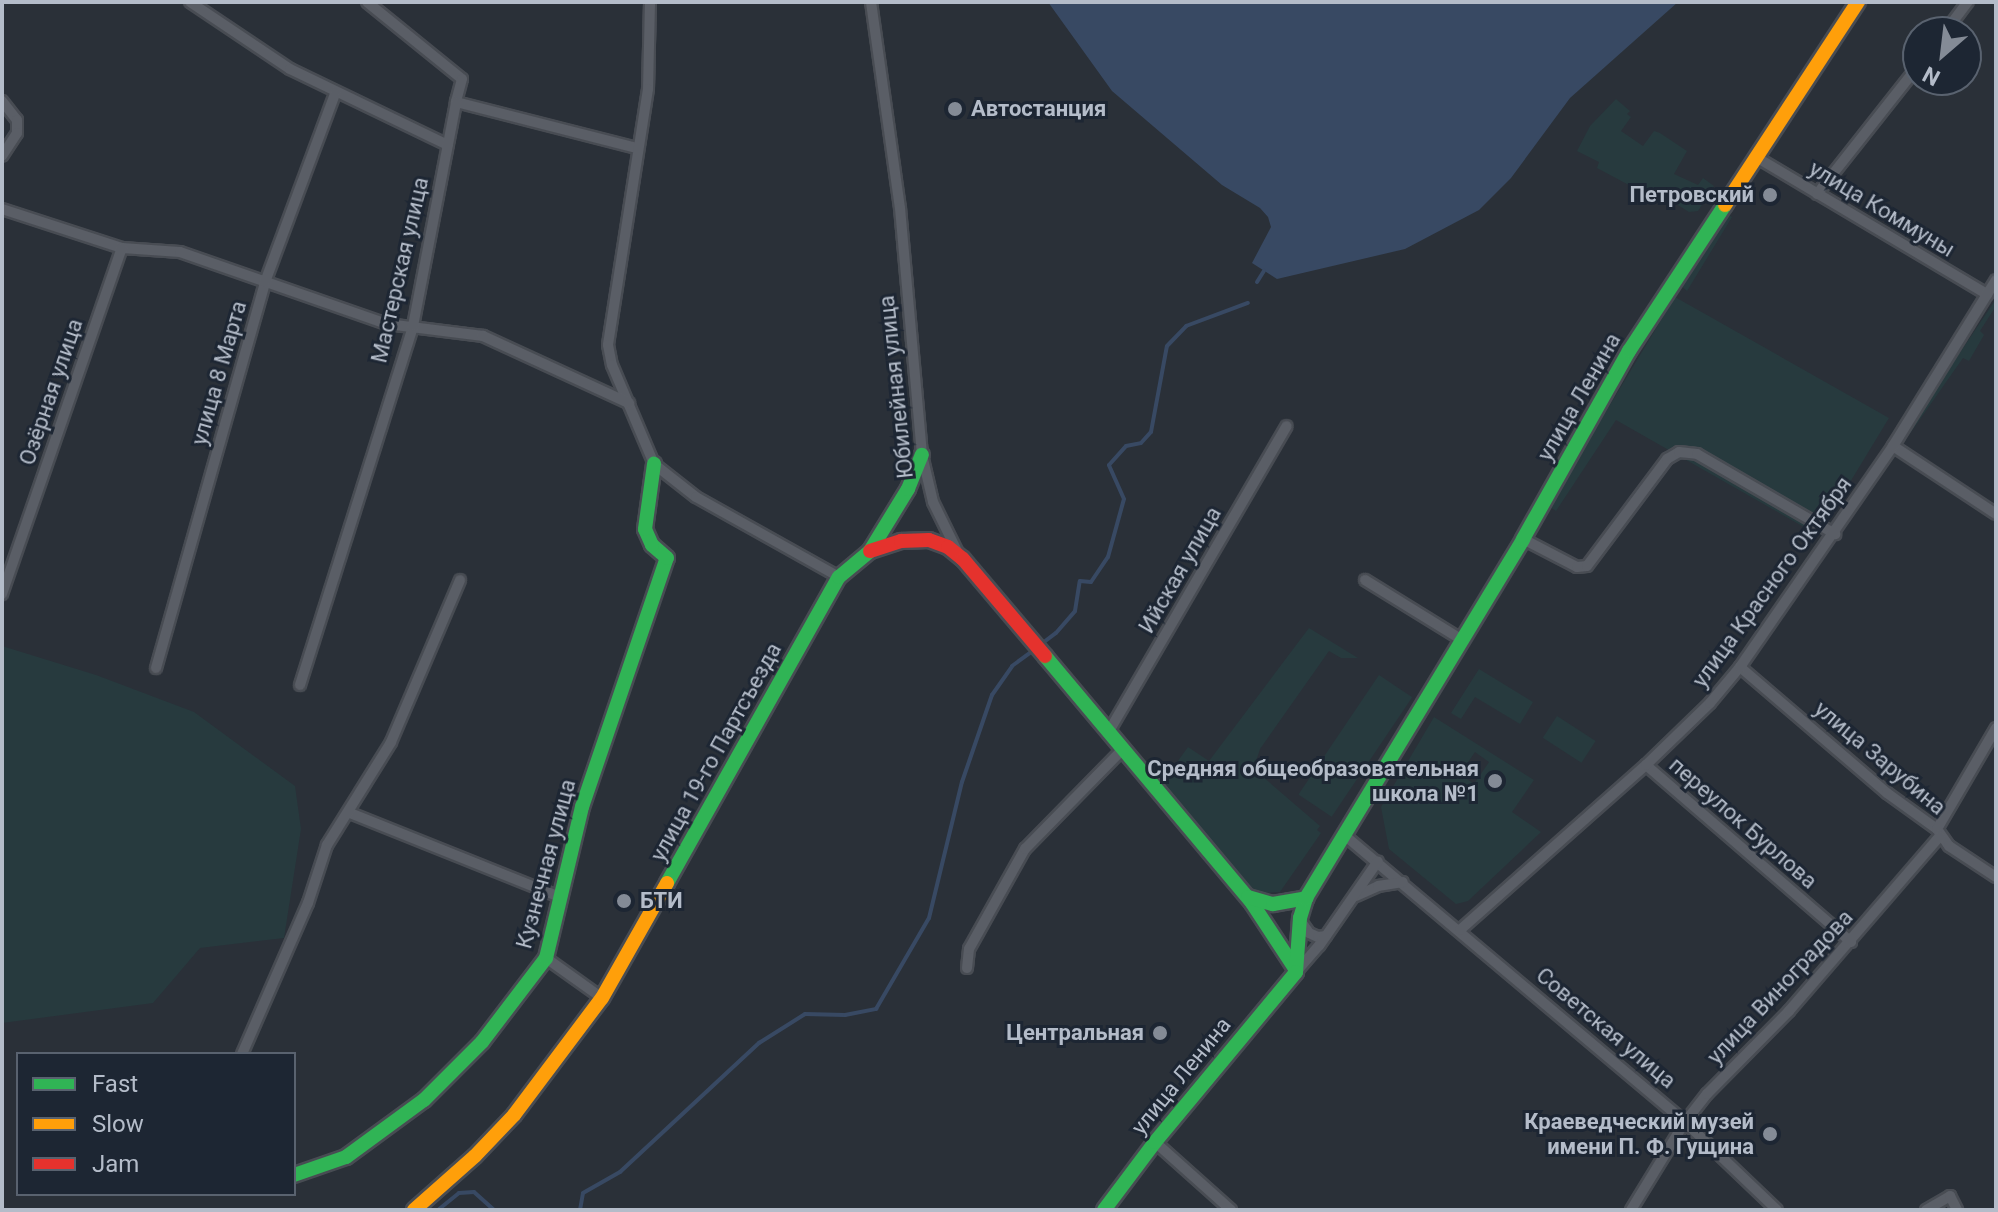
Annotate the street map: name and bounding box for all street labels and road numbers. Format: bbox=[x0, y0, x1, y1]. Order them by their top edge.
street label: улица Коммуны bbox=[1804, 155, 1960, 263]
street label: Мастерская улица bbox=[366, 175, 434, 365]
street label: Юбилейная улица bbox=[873, 294, 919, 480]
street label: улица 8 Марта bbox=[186, 298, 252, 448]
street label: Озёрная улица bbox=[14, 315, 88, 469]
street label: улица Ленина bbox=[1532, 328, 1626, 466]
street label: улица Красного Октября bbox=[1687, 472, 1857, 692]
street label: Ийская улица bbox=[1133, 502, 1227, 638]
street label: улица 19-го Партсъезда bbox=[645, 638, 787, 866]
street label: улица Зарубина bbox=[1809, 696, 1951, 820]
street label: переулок Бурлова bbox=[1664, 752, 1822, 894]
street label: Кузнечная улица bbox=[511, 776, 581, 952]
street label: улица Виноградова bbox=[1702, 904, 1858, 1070]
street label: Советская улица bbox=[1531, 962, 1681, 1094]
street label: улица Ленина bbox=[1126, 1012, 1236, 1140]

